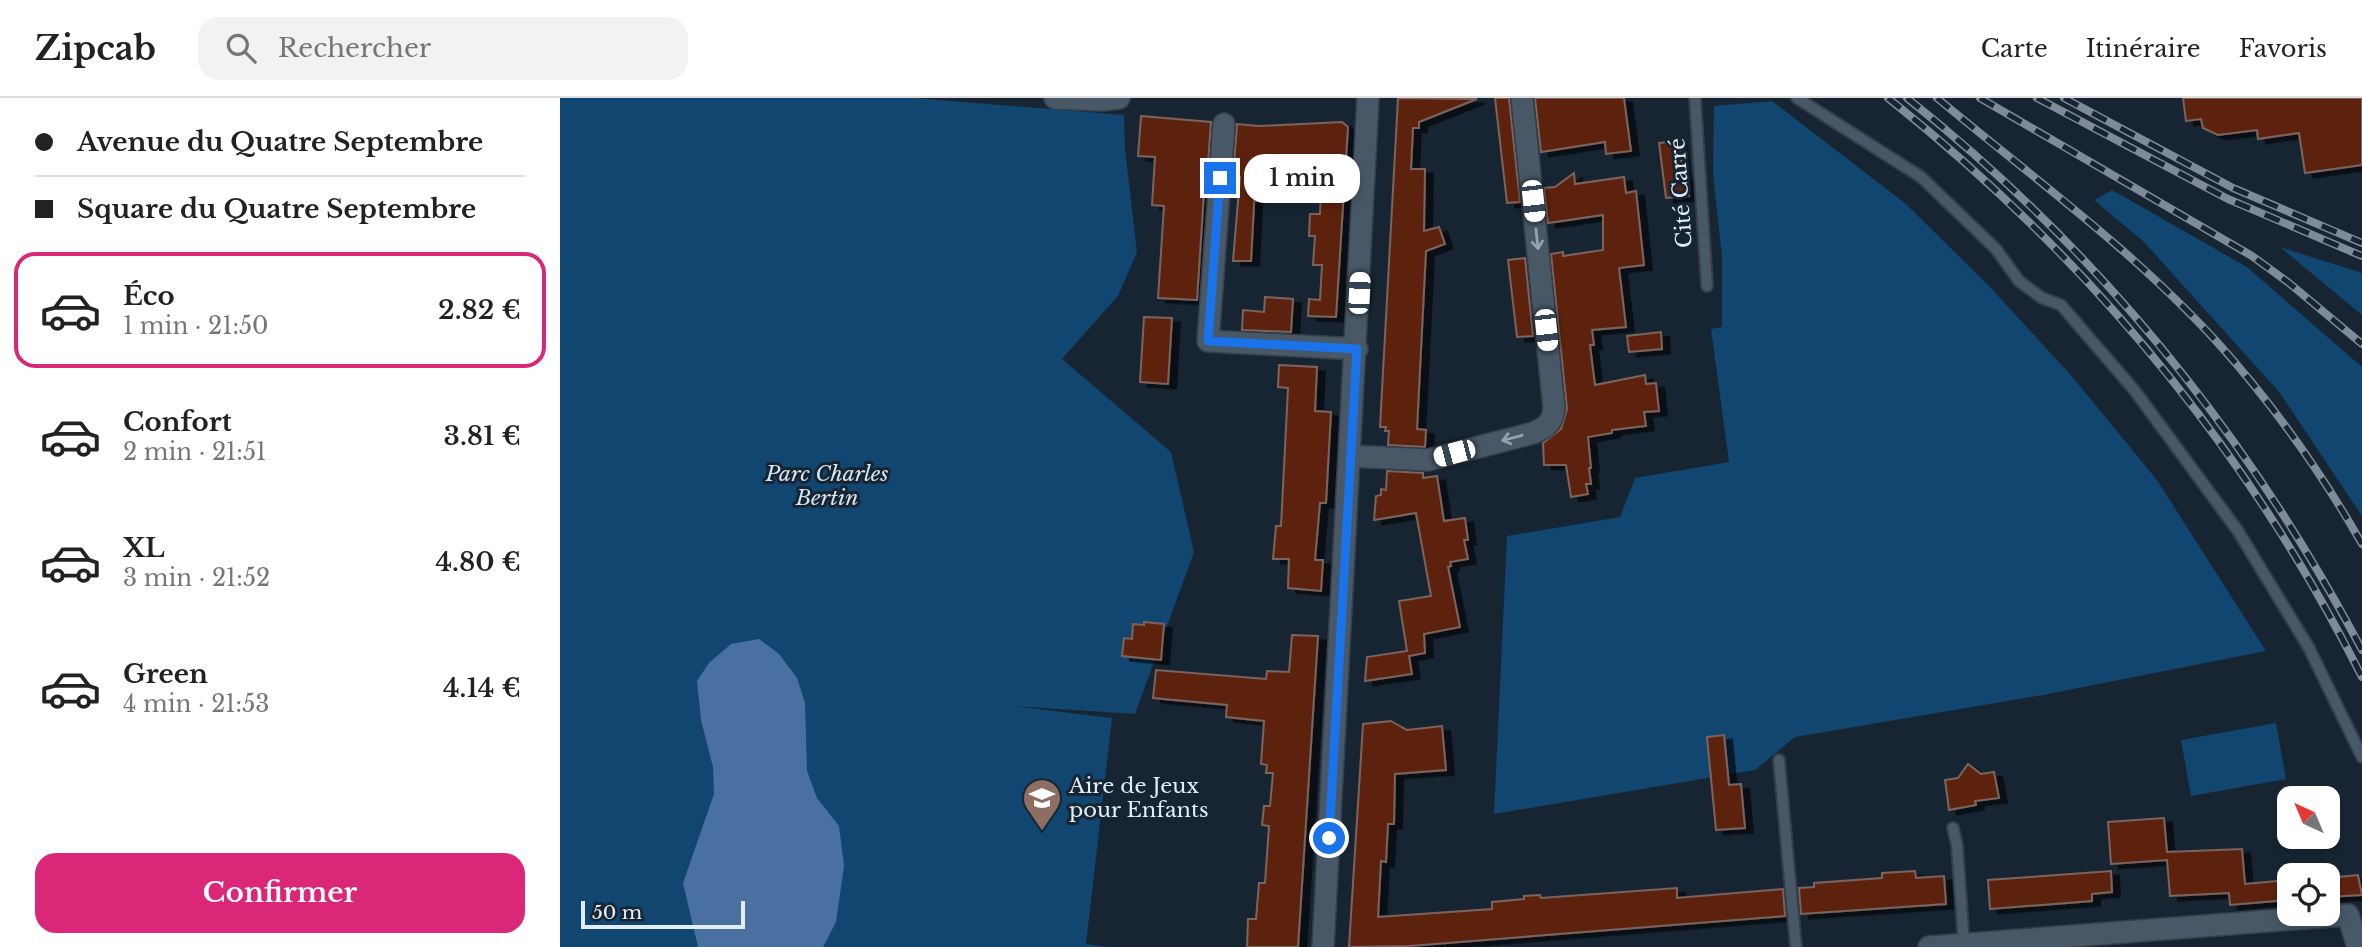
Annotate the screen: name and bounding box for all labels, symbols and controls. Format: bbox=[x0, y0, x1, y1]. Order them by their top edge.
search box bbox=[198, 17, 688, 80]
text: Zipcab bbox=[35, 28, 156, 69]
icon: search bbox=[222, 29, 260, 67]
text: Rechercher bbox=[278, 32, 431, 64]
text: Carte bbox=[1981, 34, 2048, 63]
text: Itinéraire bbox=[2086, 34, 2201, 63]
text: Favoris bbox=[2239, 34, 2327, 63]
text: Avenue du Quatre Septembre bbox=[77, 126, 483, 158]
street label: Cité Carré bbox=[1664, 137, 1698, 249]
callout: 1 min bbox=[1244, 154, 1360, 202]
route end bbox=[1204, 162, 1236, 194]
text: 1 min bbox=[1269, 164, 1335, 192]
car bbox=[1521, 179, 1546, 223]
text: Square du Quatre Septembre bbox=[77, 193, 476, 225]
one-way arrow bbox=[1531, 227, 1544, 250]
car bbox=[1348, 271, 1371, 315]
icon: car bbox=[39, 279, 102, 342]
text: Éco bbox=[123, 280, 175, 312]
text: 2.82 € bbox=[438, 294, 521, 326]
car bbox=[1534, 308, 1559, 352]
text: 1 min · 21:50 bbox=[123, 312, 268, 340]
icon: car bbox=[39, 405, 102, 468]
text: Confort bbox=[123, 406, 232, 438]
text: 3.81 € bbox=[444, 420, 521, 452]
one-way arrow bbox=[1501, 432, 1524, 445]
car bbox=[1431, 437, 1478, 469]
text: 2 min · 21:51 bbox=[123, 438, 266, 466]
park label: Parc Charles Bertin bbox=[765, 461, 888, 511]
icon: car bbox=[39, 531, 102, 594]
text: XL bbox=[123, 532, 165, 564]
text: 4.80 € bbox=[435, 546, 521, 578]
text: 3 min · 21:52 bbox=[123, 564, 270, 592]
icon: car bbox=[39, 657, 102, 720]
text: Green bbox=[123, 658, 208, 690]
text: 4.14 € bbox=[443, 672, 521, 704]
text: 4 min · 21:53 bbox=[123, 690, 269, 718]
place label: Aire de Jeux pour Enfants bbox=[1068, 773, 1209, 823]
school or university icon: Aire de Jeux pour Enfants bbox=[1021, 777, 1063, 832]
north arrow bbox=[2277, 786, 2340, 849]
map controls bbox=[2277, 786, 2340, 926]
route start bbox=[1313, 822, 1345, 854]
button: Confirmer bbox=[35, 853, 525, 933]
button: locate bbox=[2277, 863, 2340, 926]
scale bar bbox=[581, 898, 746, 930]
text: 50 m bbox=[592, 901, 642, 924]

